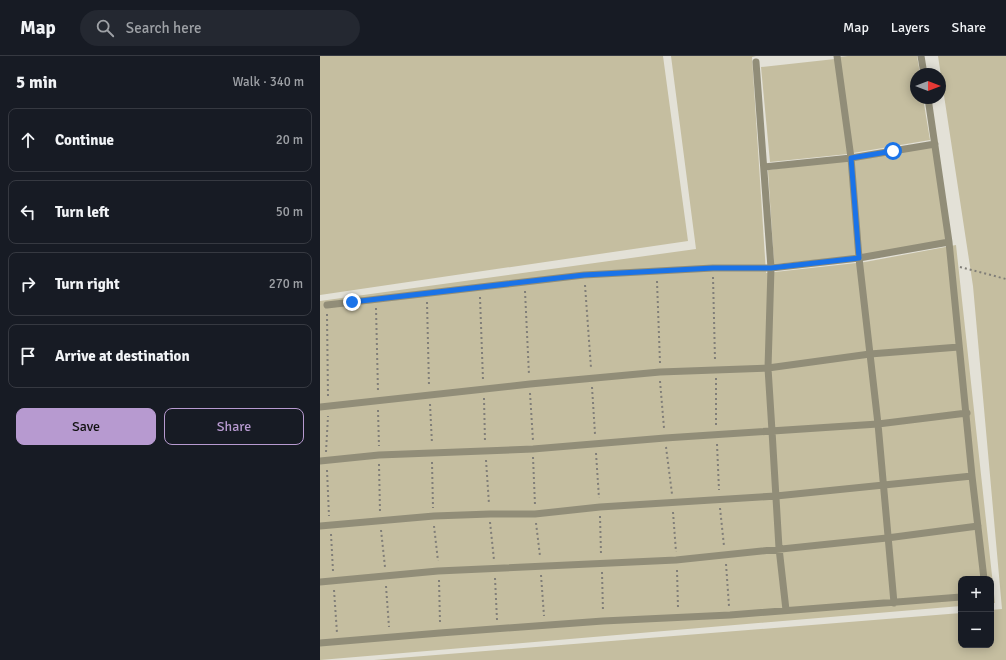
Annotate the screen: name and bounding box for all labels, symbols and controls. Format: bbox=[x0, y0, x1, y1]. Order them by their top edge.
search box bbox=[80, 10, 360, 46]
text: Map bbox=[20, 16, 56, 40]
icon: search bbox=[94, 17, 116, 39]
text: Search here bbox=[126, 19, 201, 37]
text: Map bbox=[843, 19, 869, 36]
text: Layers bbox=[891, 19, 930, 36]
text: Share bbox=[952, 19, 986, 36]
north arrow bbox=[910, 68, 946, 104]
text: 5 min bbox=[16, 72, 57, 93]
text: Walk · 340 m bbox=[233, 74, 304, 90]
icon: ahead bbox=[17, 129, 39, 151]
text: Continue bbox=[55, 131, 114, 149]
text: 20 m bbox=[276, 132, 303, 148]
route start bbox=[884, 142, 902, 160]
icon: left bbox=[17, 201, 39, 223]
text: Turn left bbox=[55, 203, 109, 221]
text: 50 m bbox=[276, 204, 303, 220]
icon: right bbox=[17, 273, 39, 295]
text: Turn right bbox=[55, 275, 120, 293]
text: 270 m bbox=[269, 276, 303, 292]
route end bbox=[343, 293, 361, 311]
icon: arrive bbox=[17, 345, 39, 367]
text: Arrive at destination bbox=[55, 347, 190, 365]
button: Save bbox=[16, 408, 156, 445]
button: Share bbox=[164, 408, 304, 445]
map controls bbox=[958, 576, 994, 648]
button: + bbox=[958, 576, 994, 612]
button: − bbox=[958, 612, 994, 648]

